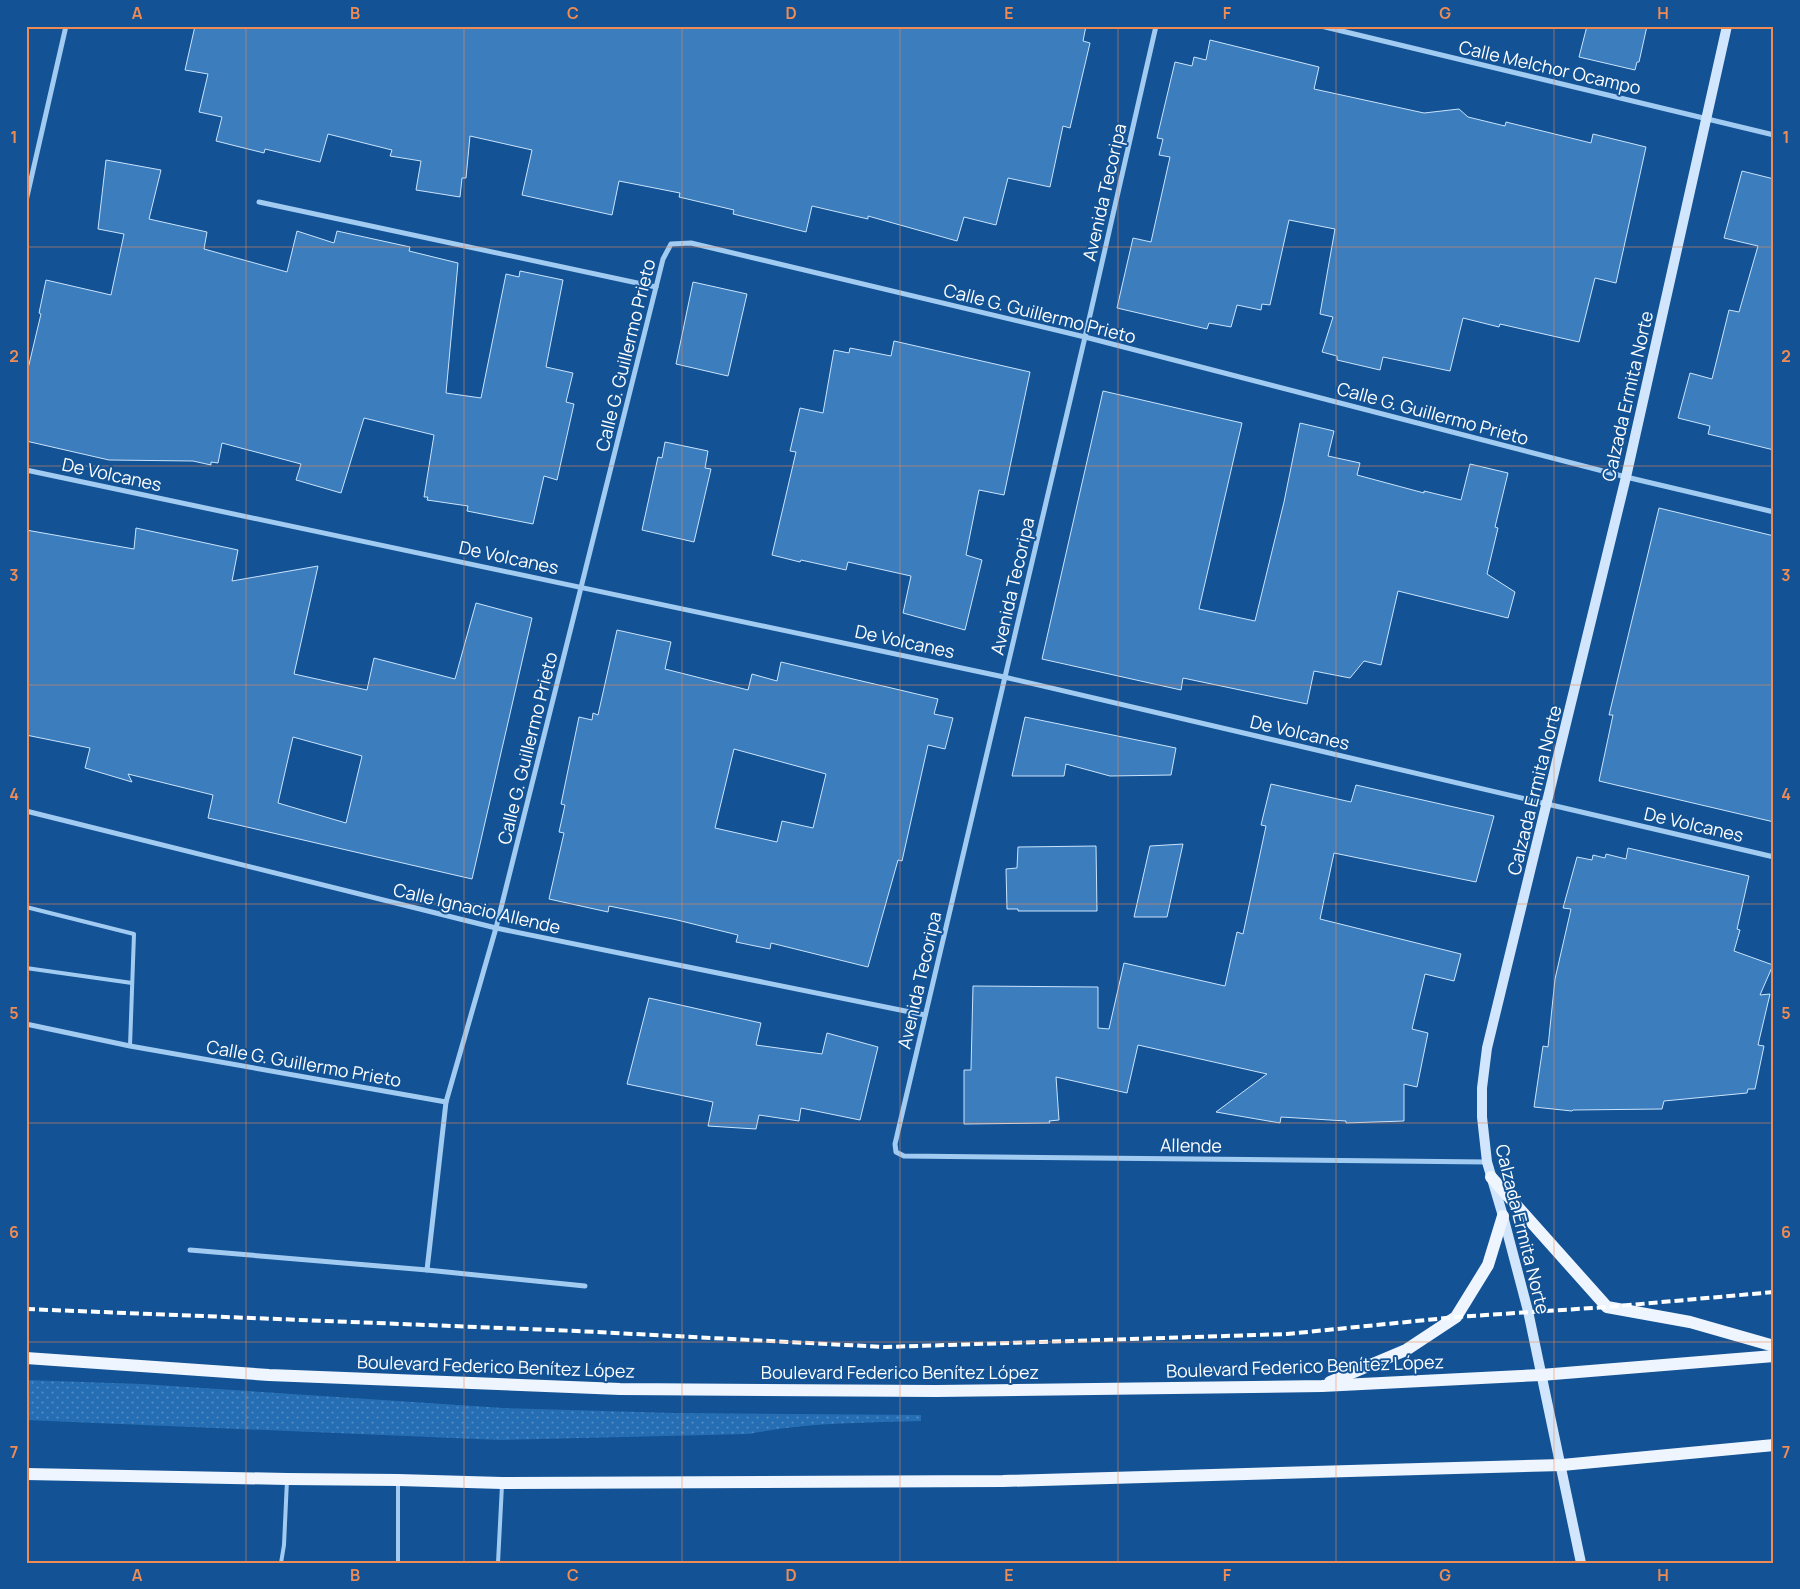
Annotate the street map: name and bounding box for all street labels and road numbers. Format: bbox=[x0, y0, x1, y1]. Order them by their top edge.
street label: Calle Melchor Ocampo bbox=[1457, 34, 1643, 100]
street label: Avenida Tecoripa bbox=[1077, 121, 1131, 263]
street label: Calle G. Guillermo Prieto bbox=[589, 256, 661, 454]
street label: Calle G. Guillermo Prieto bbox=[941, 277, 1139, 349]
street label: Calzada Ermita Norte bbox=[1596, 308, 1658, 484]
street label: Calle G. Guillermo Prieto bbox=[1335, 376, 1531, 450]
street label: De Volcanes bbox=[60, 452, 164, 496]
street label: Avenida Tecoripa bbox=[985, 515, 1039, 657]
street label: De Volcanes bbox=[457, 535, 561, 579]
street label: De Volcanes bbox=[853, 619, 957, 663]
street label: Calle G. Guillermo Prieto bbox=[491, 649, 563, 847]
street label: Calzada Ermita Norte bbox=[1501, 703, 1567, 877]
street label: De Volcanes bbox=[1248, 709, 1352, 755]
street label: De Volcanes bbox=[1642, 801, 1746, 847]
street label: Calle Ignacio Allende bbox=[391, 877, 563, 939]
street label: Avenida Tecoripa bbox=[892, 909, 946, 1051]
street label: Calle G. Guillermo Prieto bbox=[205, 1034, 403, 1092]
street label: Allende bbox=[1160, 1132, 1222, 1158]
street label: Calzada Ermita Norte bbox=[1490, 1142, 1556, 1316]
street label: Boulevard Federico Benítez López bbox=[357, 1349, 635, 1383]
street label: Boulevard Federico Benítez López bbox=[1166, 1349, 1444, 1383]
street label: Boulevard Federico Benítez López bbox=[761, 1360, 1039, 1384]

